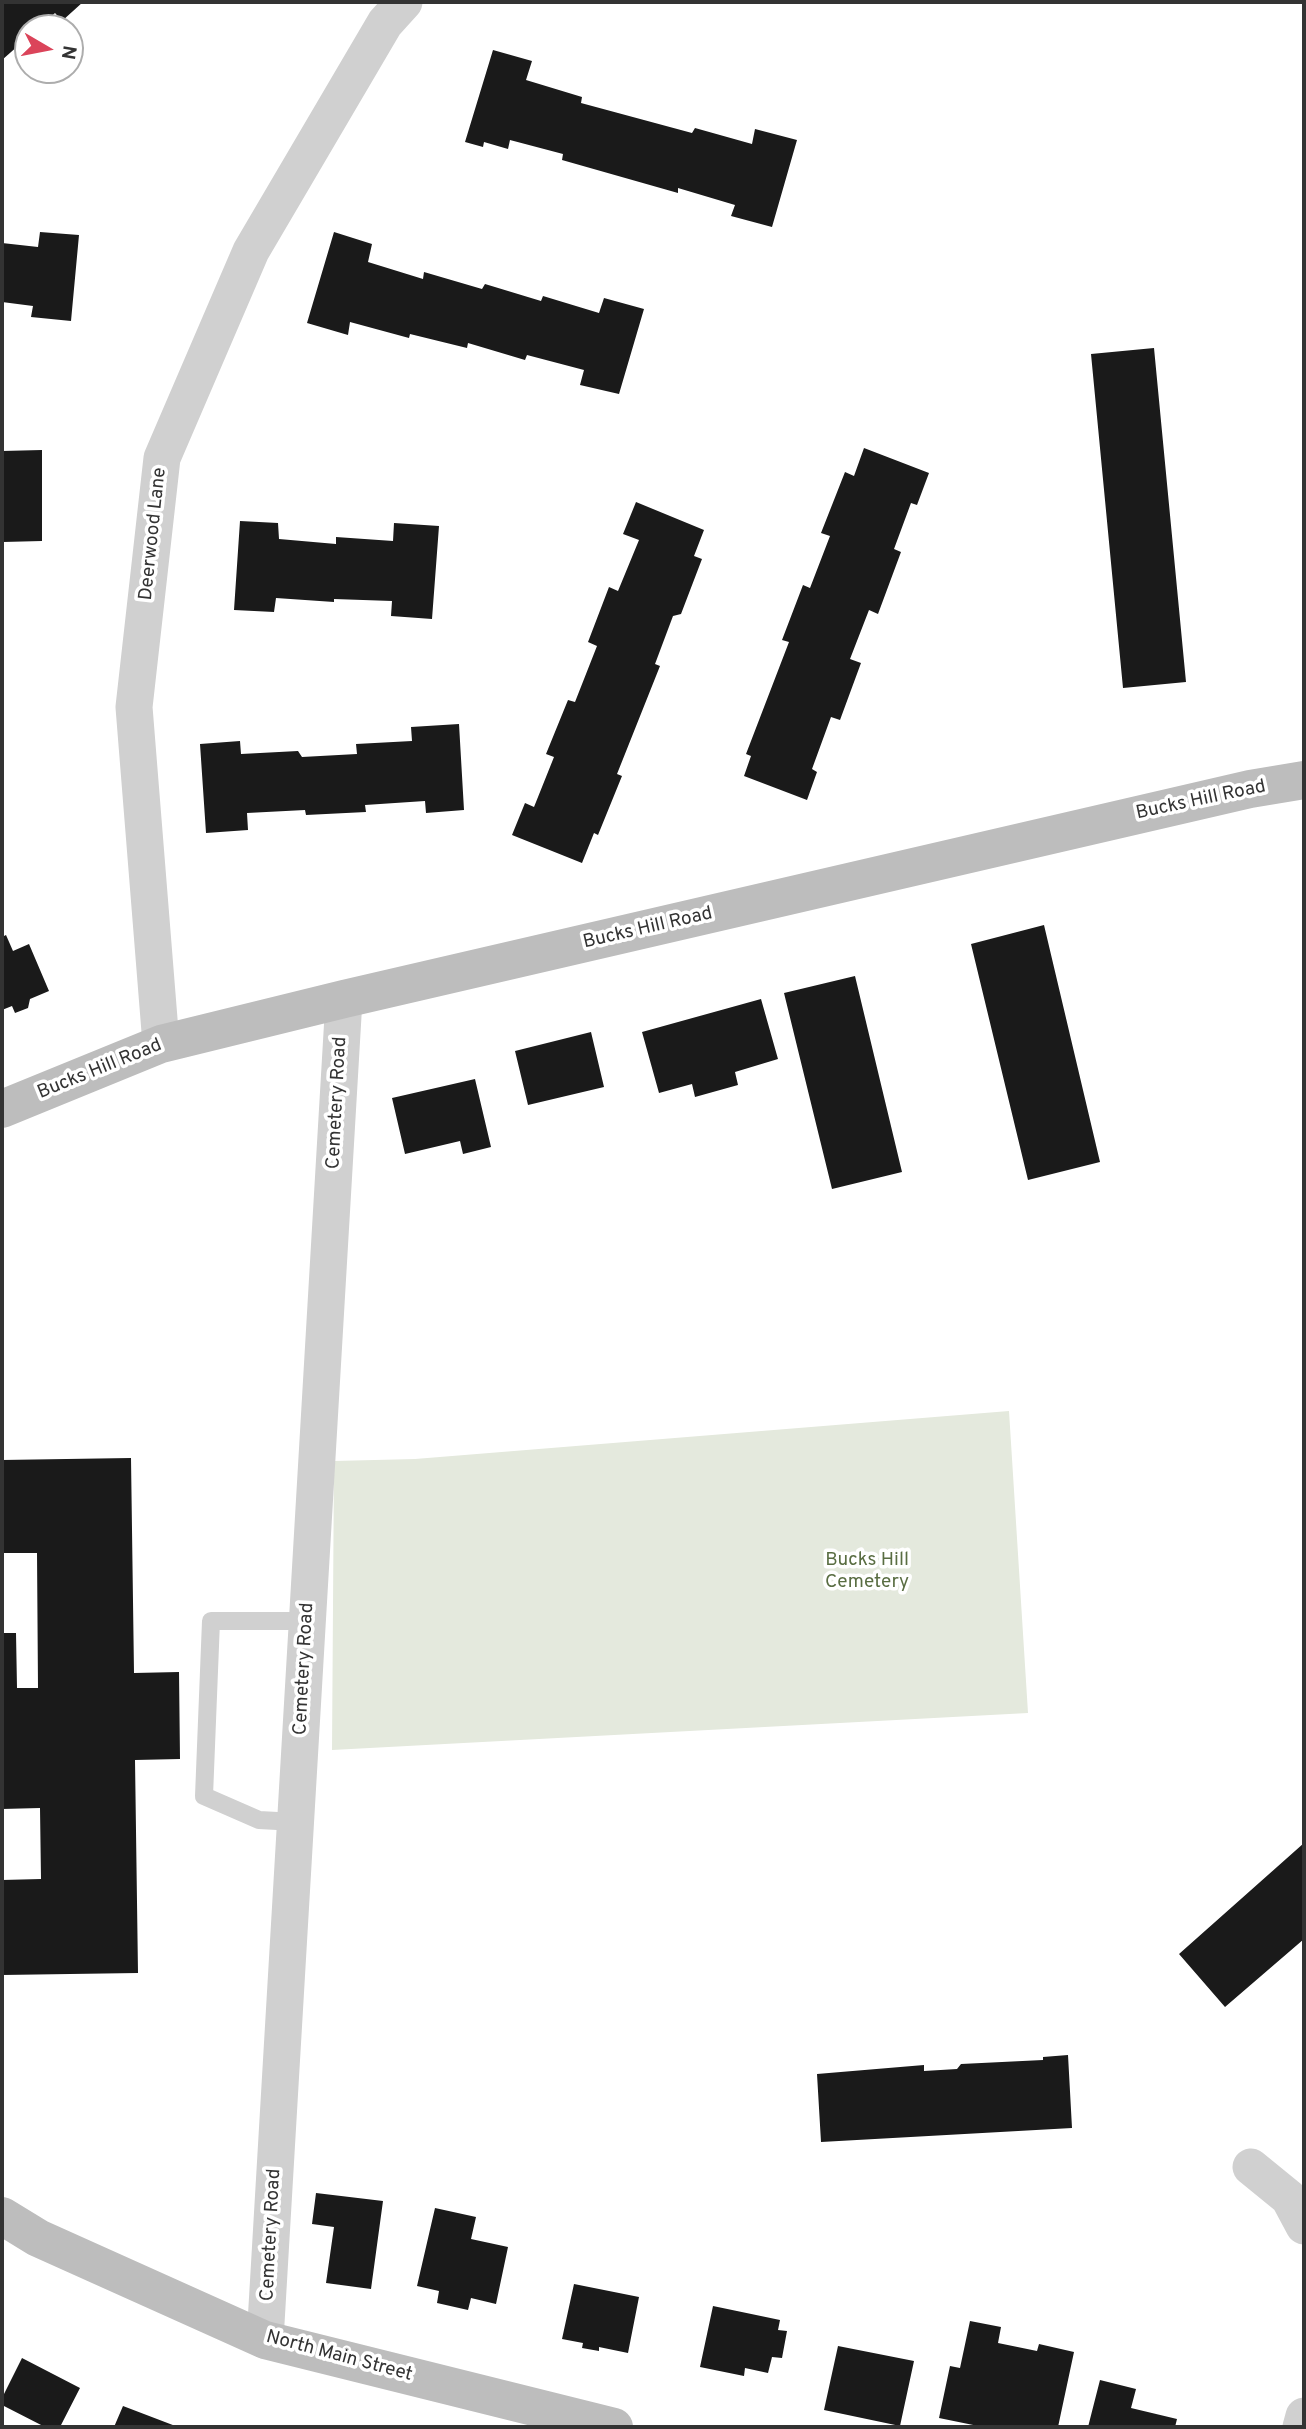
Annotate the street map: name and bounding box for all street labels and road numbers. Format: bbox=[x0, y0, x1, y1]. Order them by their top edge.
street label: Deerwood Lane bbox=[136, 466, 172, 602]
street label: Bucks Hill Road bbox=[1134, 776, 1268, 826]
street label: Bucks Hill Road bbox=[581, 903, 715, 955]
street label: Bucks Hill Road bbox=[34, 1035, 166, 1105]
street label: Cemetery Road bbox=[323, 1036, 353, 1170]
street label: Cemetery Road bbox=[290, 1602, 320, 1736]
street label: Cemetery Road bbox=[257, 2168, 287, 2302]
street label: North Main Street bbox=[263, 2326, 415, 2388]

